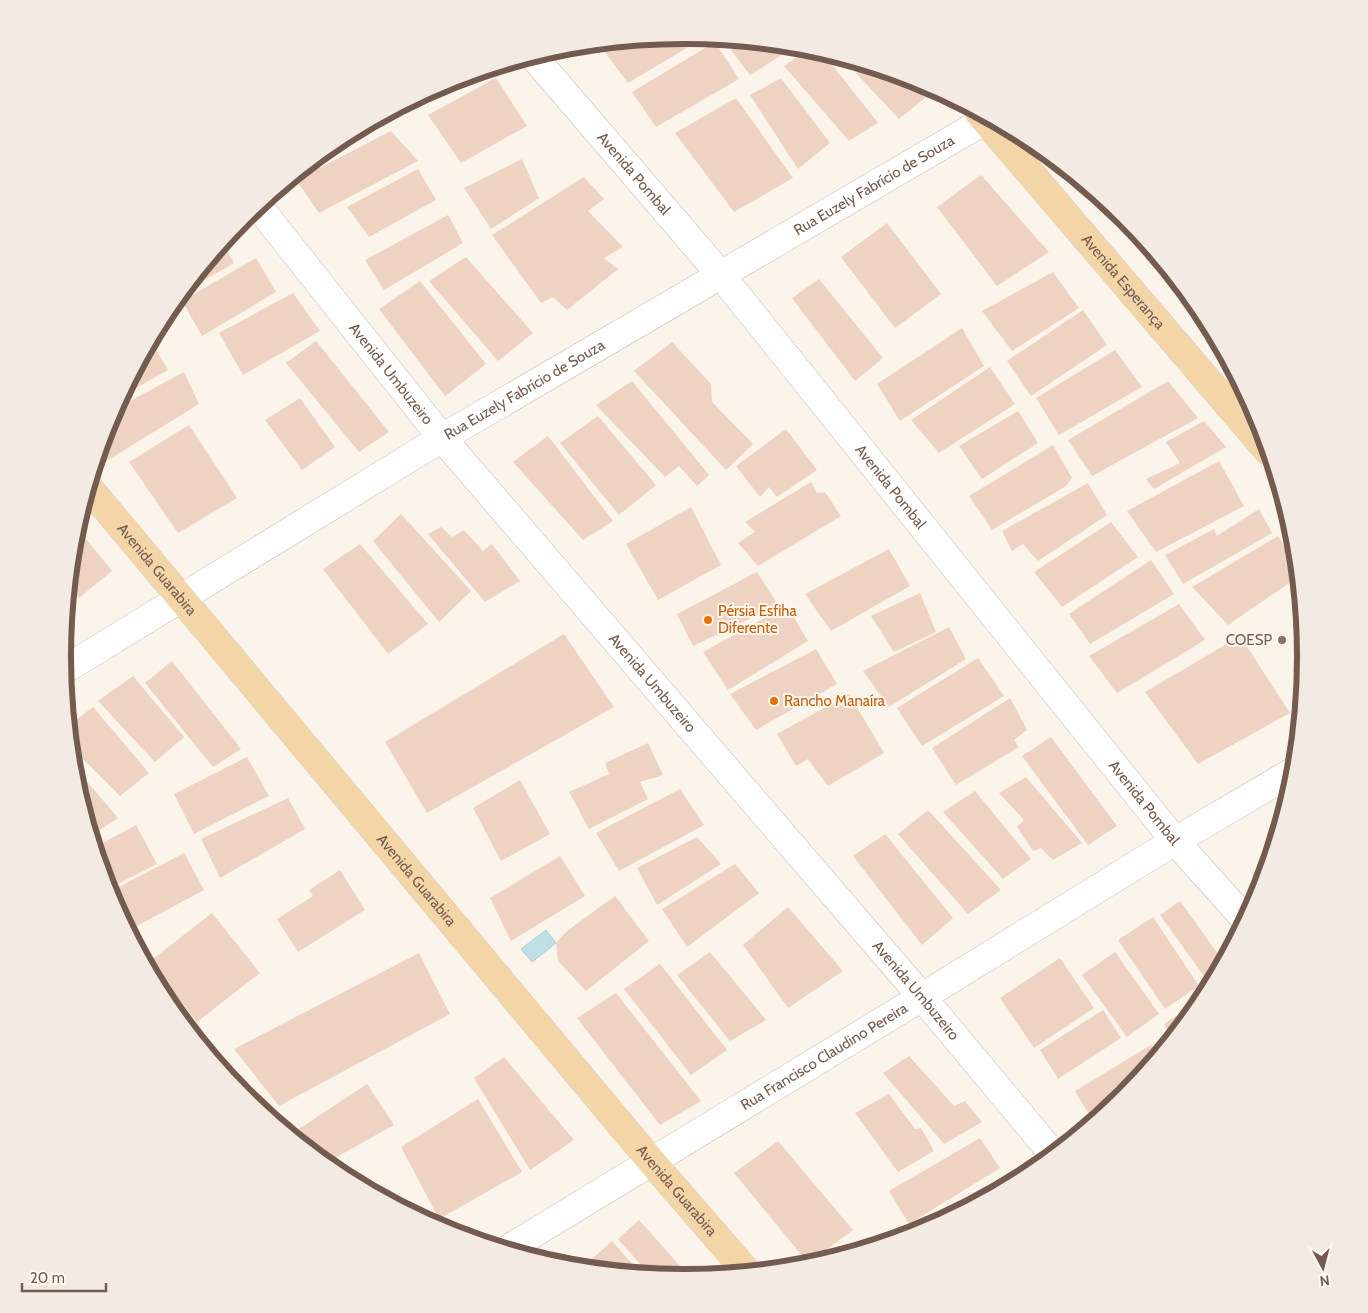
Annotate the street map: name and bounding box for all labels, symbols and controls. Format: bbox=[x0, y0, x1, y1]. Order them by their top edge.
street label: Avenida Pombal bbox=[594, 129, 675, 219]
street label: Rua Euzely Fabrício de Souza bbox=[791, 131, 958, 239]
street label: Avenida Esperança bbox=[1078, 231, 1169, 333]
street label: Avenida Umbuzeiro bbox=[345, 319, 437, 428]
street label: Rua Euzely Fabrício de Souza bbox=[441, 335, 609, 444]
street label: Avenida Pombal bbox=[851, 441, 930, 533]
street label: Avenida Guarabira bbox=[113, 520, 201, 620]
place label: Pérsia Esfiha Diferente bbox=[718, 602, 797, 637]
marker: Pérsia Esfiha Diferente bbox=[702, 614, 714, 626]
street label: Avenida Umbuzeiro bbox=[605, 630, 700, 736]
place label: COESP bbox=[1226, 631, 1272, 649]
marker: COESP bbox=[1276, 634, 1288, 646]
place label: Rancho Manaíra bbox=[784, 692, 886, 710]
marker: Rancho Manaíra bbox=[768, 695, 780, 707]
street label: Avenida Pombal bbox=[1105, 757, 1184, 849]
street label: Avenida Guarabira bbox=[373, 831, 461, 931]
street label: Avenida Umbuzeiro bbox=[869, 937, 963, 1044]
street label: Rua Francisco Claudino Pereira bbox=[737, 999, 911, 1114]
street label: Avenida Guarabira bbox=[633, 1141, 721, 1240]
north arrow bbox=[1298, 1243, 1348, 1293]
scale bar bbox=[22, 1260, 106, 1292]
text: 20 m bbox=[30, 1269, 65, 1287]
text: N bbox=[1319, 1271, 1331, 1290]

